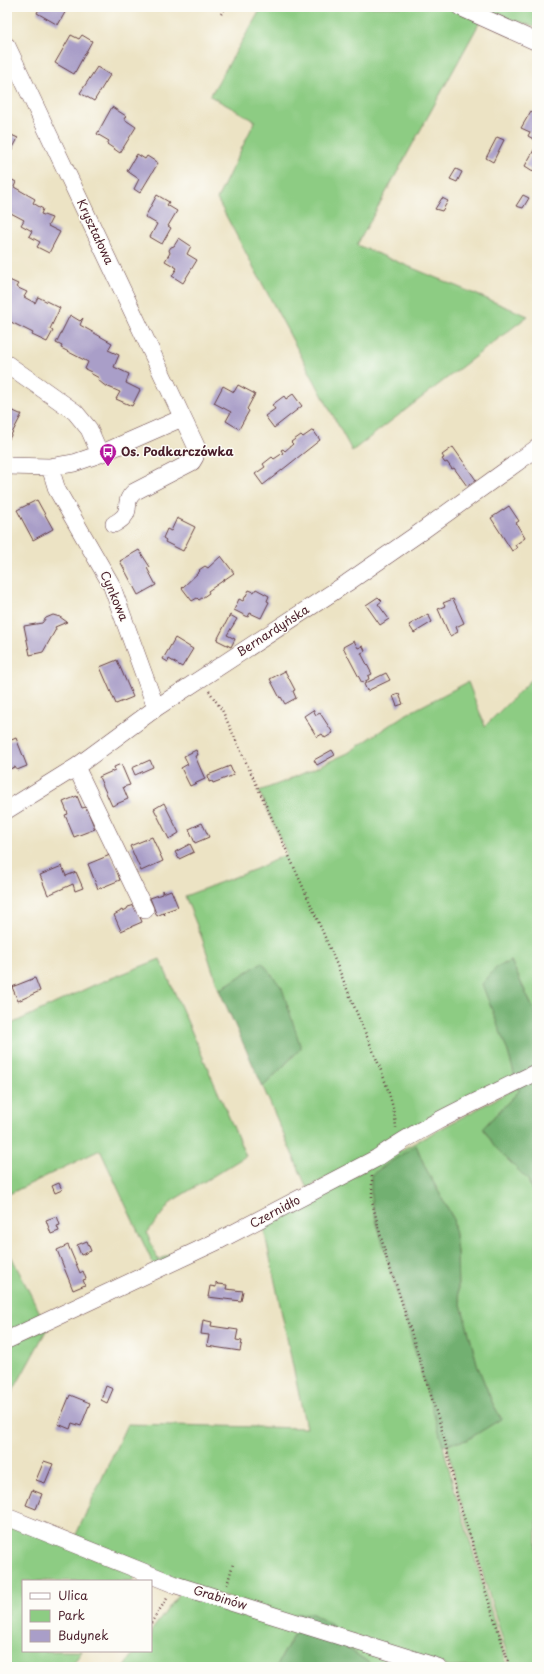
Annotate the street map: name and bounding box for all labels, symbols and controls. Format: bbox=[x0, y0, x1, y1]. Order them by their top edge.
street label: Kryształowa bbox=[73, 196, 119, 268]
bus stop icon: Os. Podkarczówka bbox=[98, 442, 118, 467]
place label: Os. Podkarczówka bbox=[121, 442, 234, 460]
street label: Cynkowa bbox=[96, 568, 134, 624]
street label: Bernardyńska bbox=[233, 600, 313, 660]
street label: Czernidło bbox=[246, 1190, 303, 1232]
legend bbox=[22, 1580, 152, 1652]
street label: Grabinów bbox=[191, 1580, 250, 1614]
text: Ulica bbox=[58, 1586, 88, 1604]
text: Park bbox=[58, 1606, 85, 1624]
text: Budynek bbox=[58, 1626, 108, 1644]

